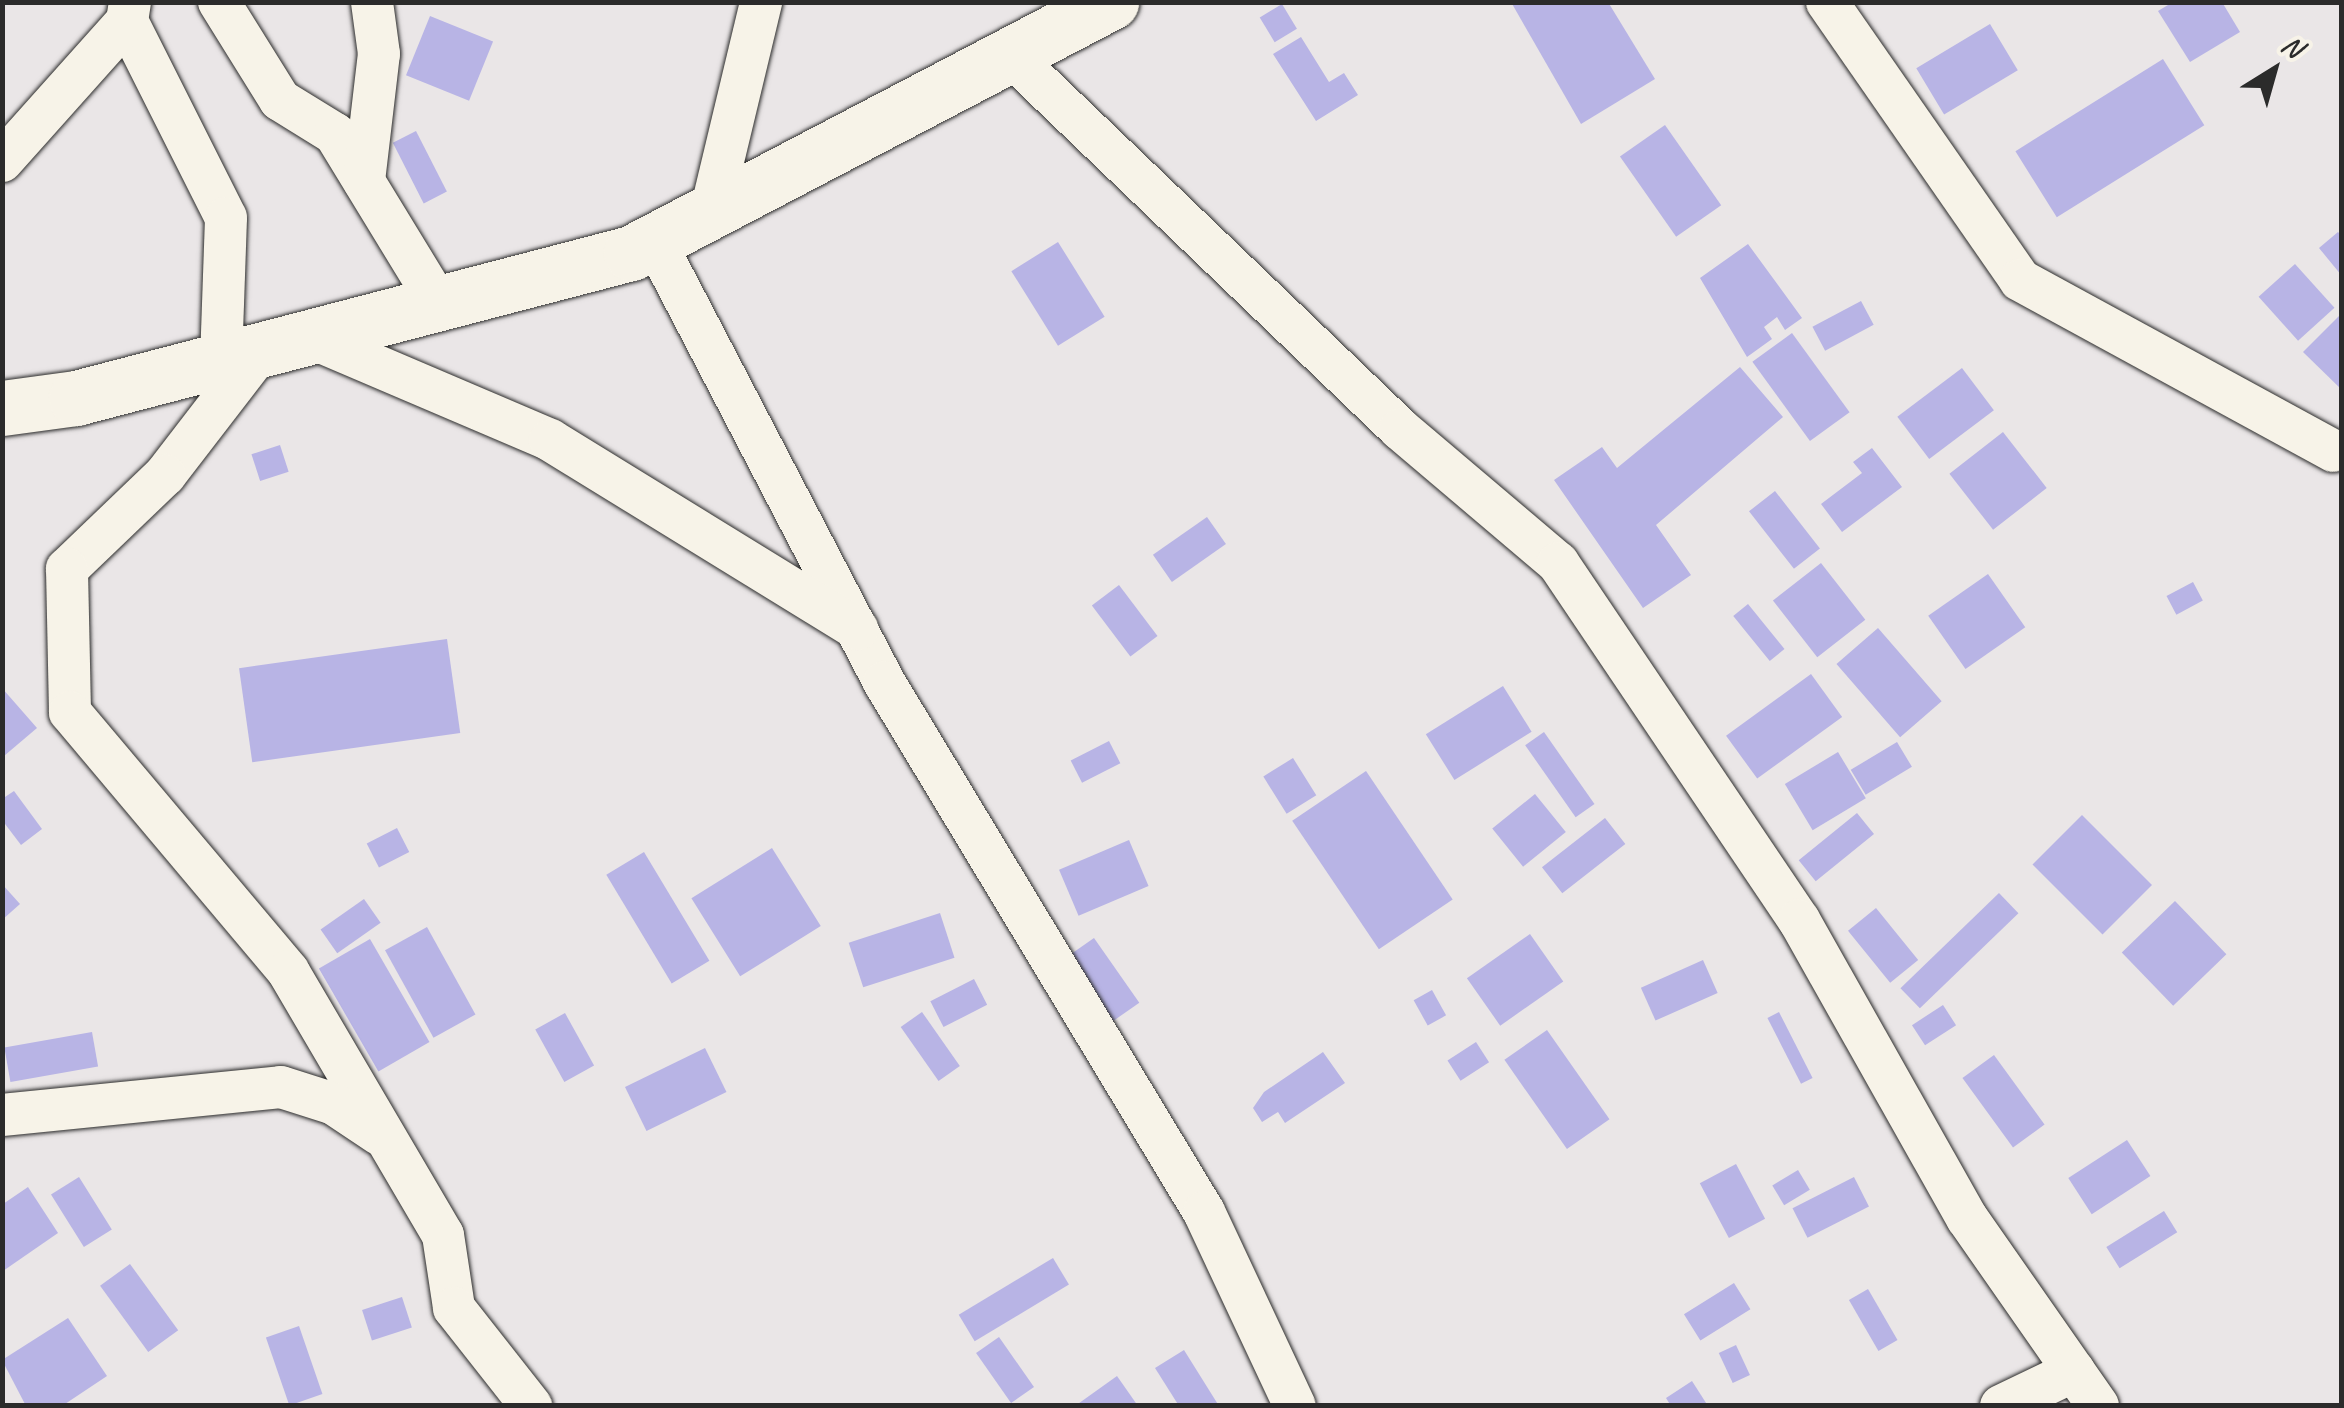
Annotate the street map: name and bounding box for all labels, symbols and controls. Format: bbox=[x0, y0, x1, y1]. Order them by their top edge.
north arrow bbox=[2224, 20, 2324, 120]
text: N bbox=[2275, 26, 2310, 65]

